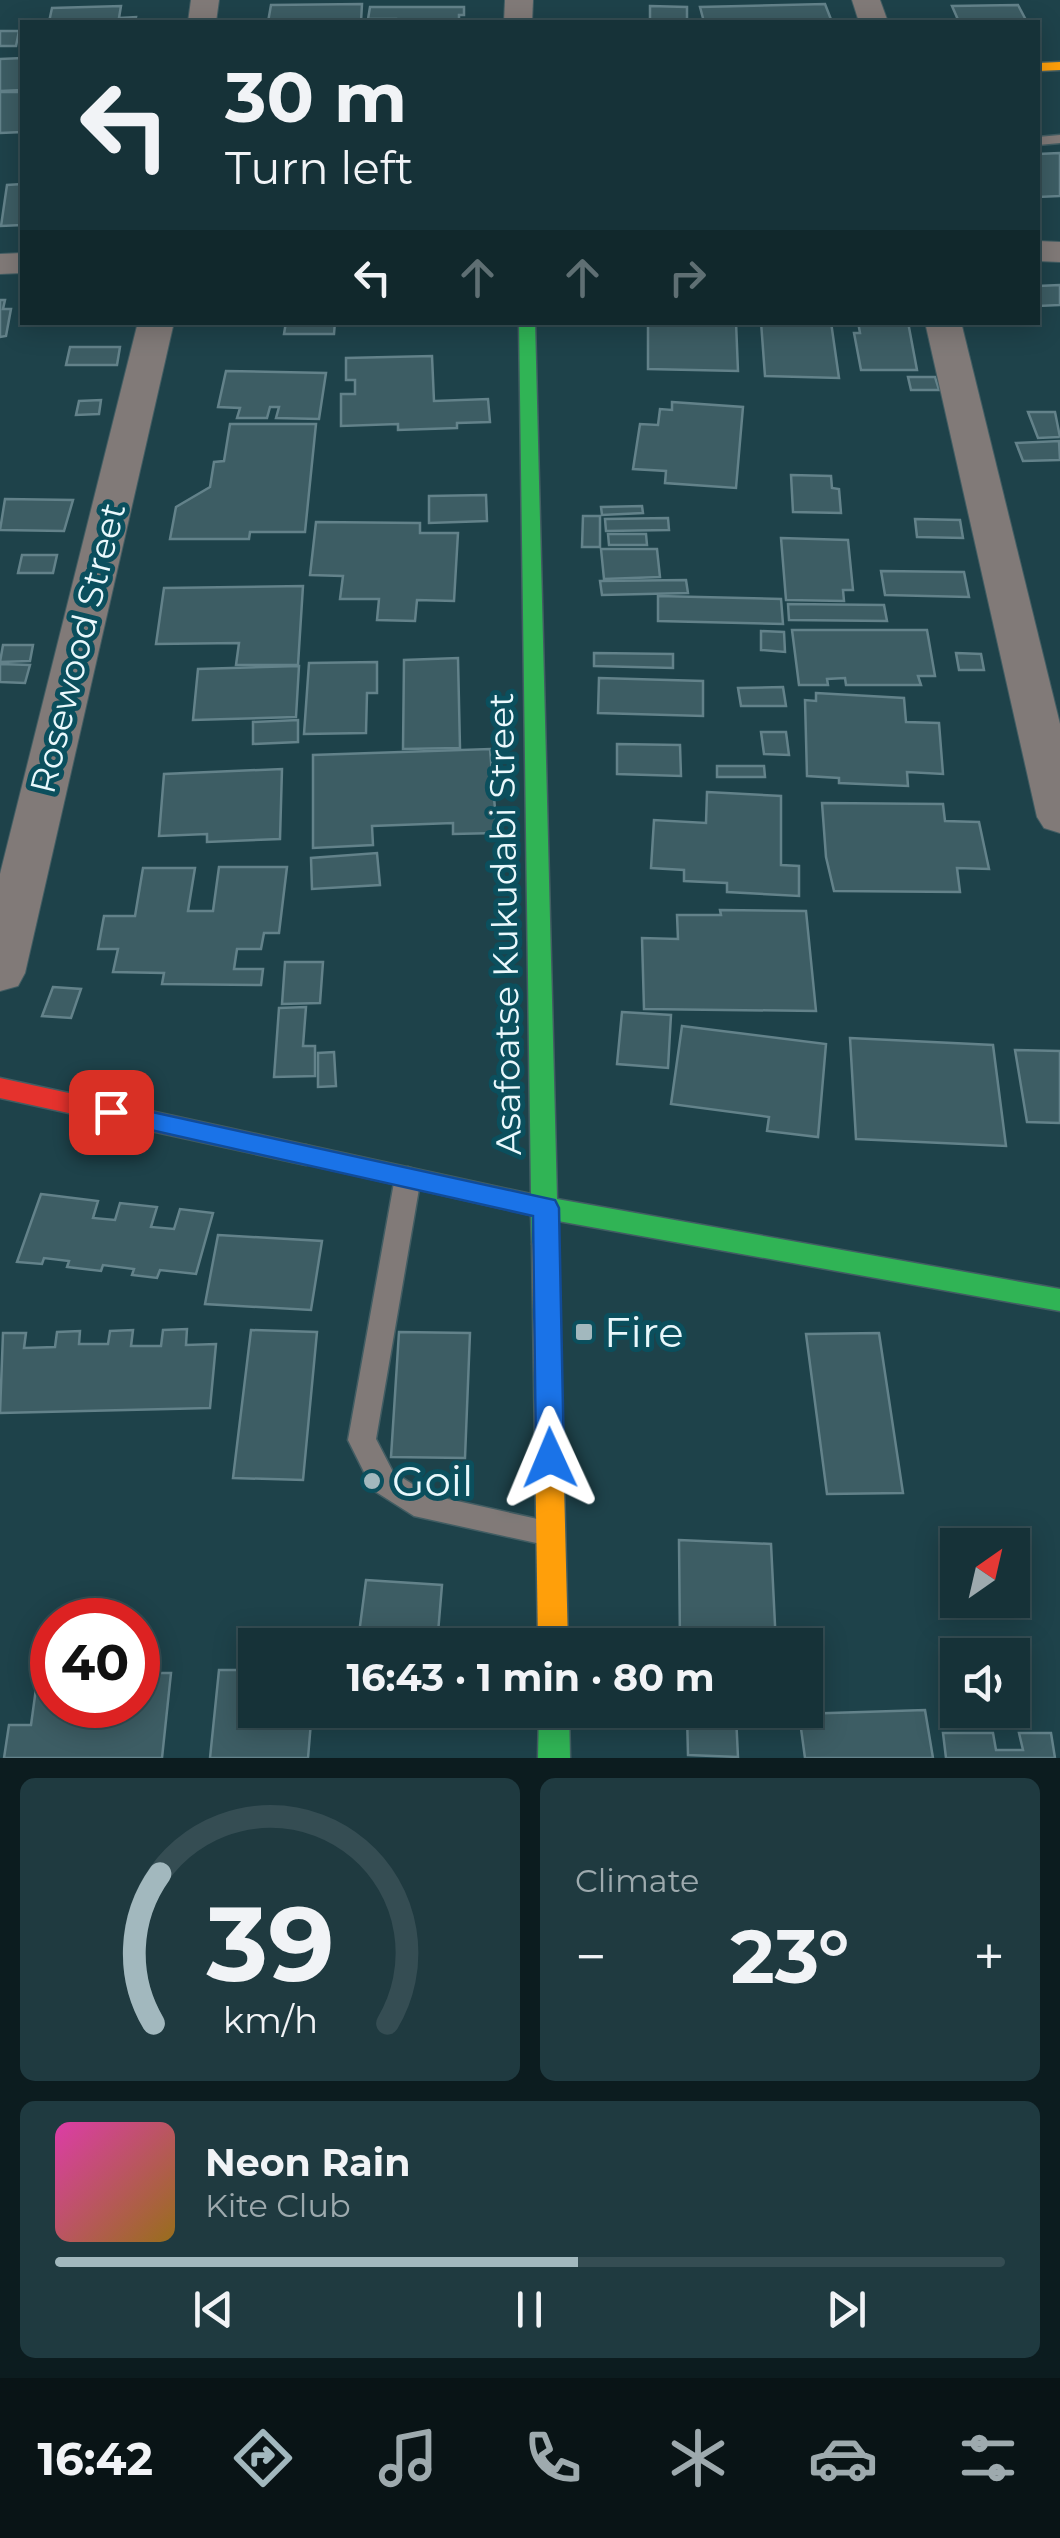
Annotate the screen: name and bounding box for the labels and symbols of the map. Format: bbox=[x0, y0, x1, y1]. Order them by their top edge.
street label: Rosewood Street bbox=[21, 498, 134, 798]
street label: Asafoatse Kukudabi Street bbox=[479, 692, 530, 1156]
pin bbox=[69, 1070, 154, 1155]
place label: Fire bbox=[604, 1306, 684, 1358]
marker: Fire bbox=[573, 1321, 595, 1343]
position arrow bbox=[498, 1406, 602, 1510]
place label: Goil bbox=[392, 1455, 473, 1507]
marker: Goil bbox=[361, 1470, 383, 1492]
north arrow bbox=[940, 1528, 1030, 1618]
speed limit sign: 40 bbox=[30, 1598, 160, 1728]

